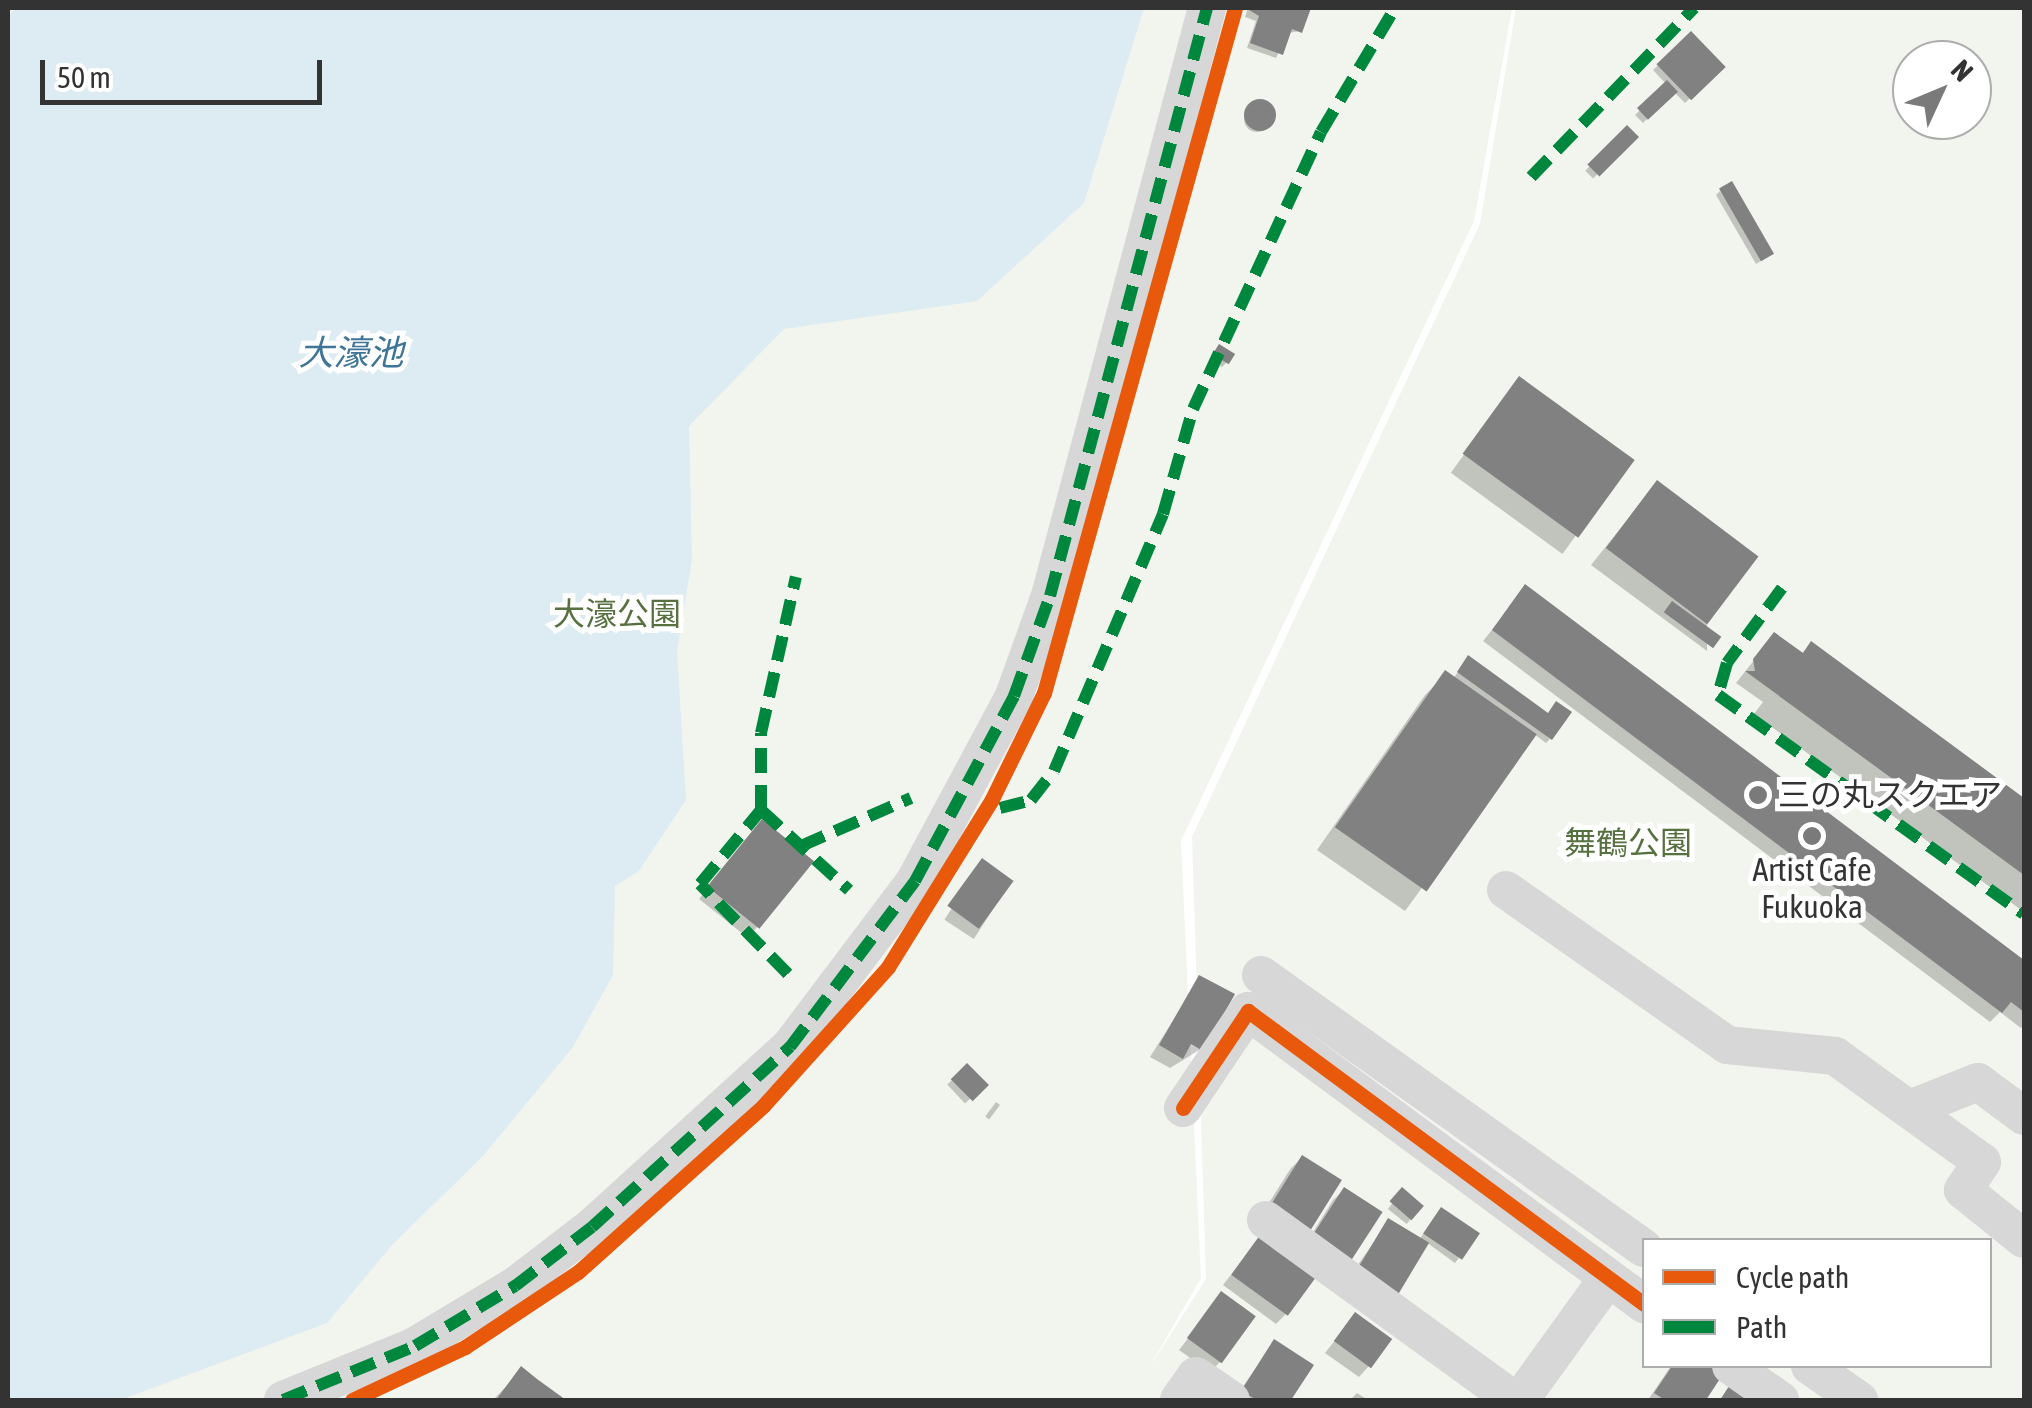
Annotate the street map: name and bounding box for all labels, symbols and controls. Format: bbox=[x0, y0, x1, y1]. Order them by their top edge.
scale bar bbox=[45, 40, 328, 102]
north arrow bbox=[1892, 40, 1992, 140]
text: N bbox=[1945, 53, 1979, 88]
text: 50 m bbox=[57, 60, 111, 94]
water label: 大濠池 bbox=[299, 331, 403, 373]
park label: 大濠公園 bbox=[553, 595, 681, 633]
place label: 三の丸スクエア bbox=[1778, 776, 2002, 814]
marker: 三の丸スクエア bbox=[1747, 784, 1769, 806]
park label: 舞鶴公園 bbox=[1564, 824, 1692, 862]
marker: Artist Cafe Fukuoka bbox=[1801, 825, 1823, 847]
place label: Artist Cafe Fukuoka bbox=[1753, 852, 1871, 927]
legend bbox=[1642, 1238, 1992, 1368]
text: Cycle path bbox=[1736, 1260, 1849, 1294]
text: Path bbox=[1736, 1310, 1787, 1344]

